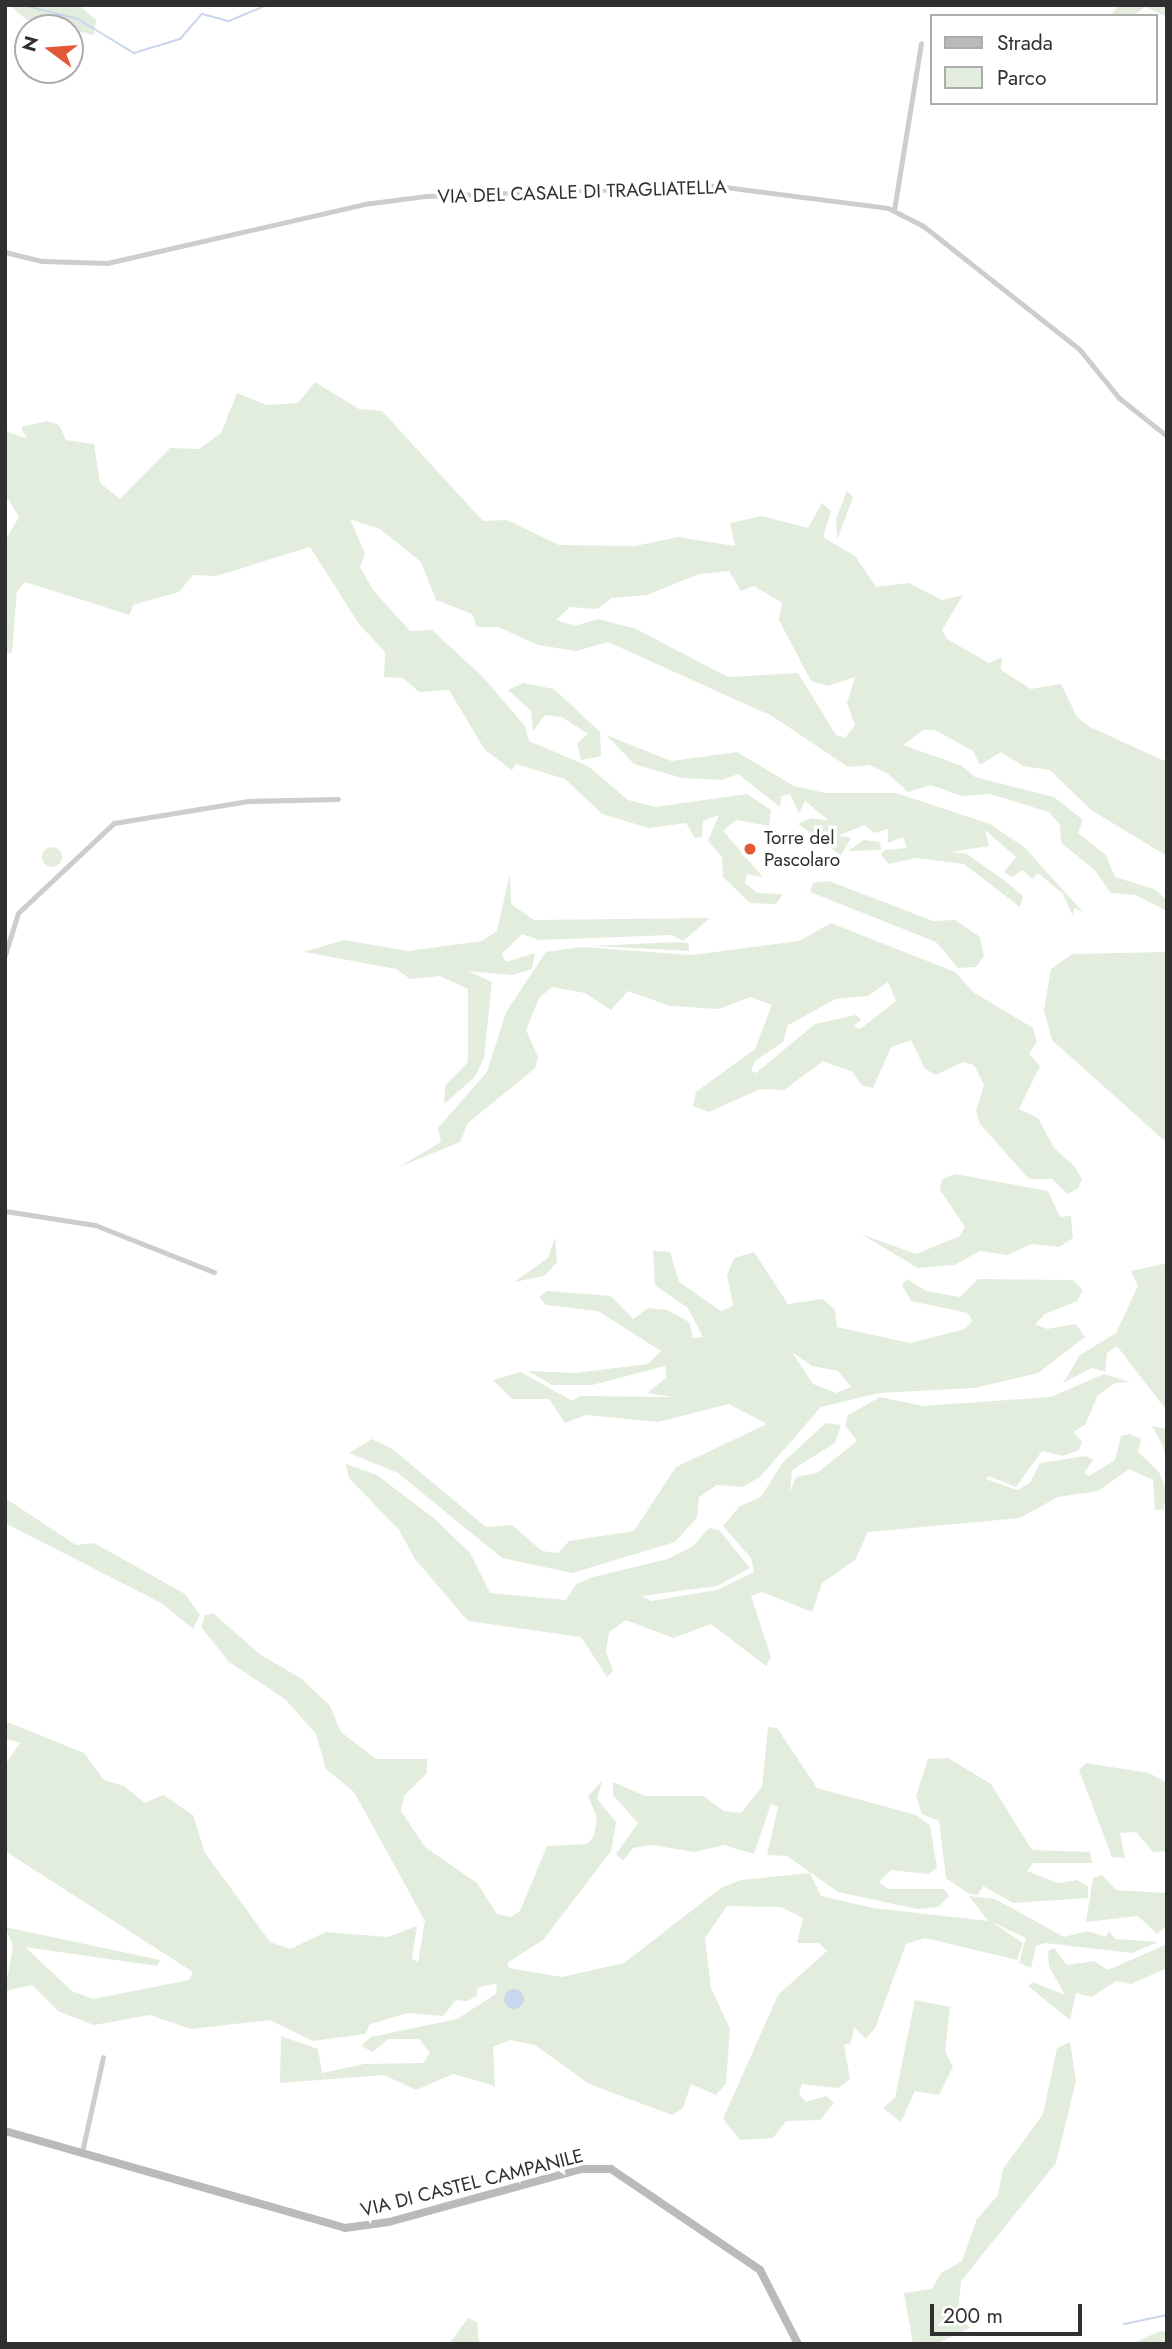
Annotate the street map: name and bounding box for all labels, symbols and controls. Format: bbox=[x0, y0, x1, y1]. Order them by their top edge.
north arrow bbox=[14, 14, 84, 84]
legend bbox=[930, 14, 1158, 105]
text: Strada bbox=[997, 28, 1053, 58]
text: N bbox=[15, 33, 45, 55]
text: Parco bbox=[997, 63, 1046, 93]
street label: VIA DEL CASALE DI TRAGLIATELLA bbox=[437, 176, 727, 208]
place label: Torre del Pascolaro bbox=[764, 827, 840, 871]
marker: Torre del Pascolaro bbox=[742, 841, 758, 857]
street label: VIA DI CASTEL CAMPANILE bbox=[358, 2144, 586, 2222]
scale bar bbox=[934, 2290, 1086, 2334]
text: 200 m bbox=[943, 2301, 1003, 2331]

